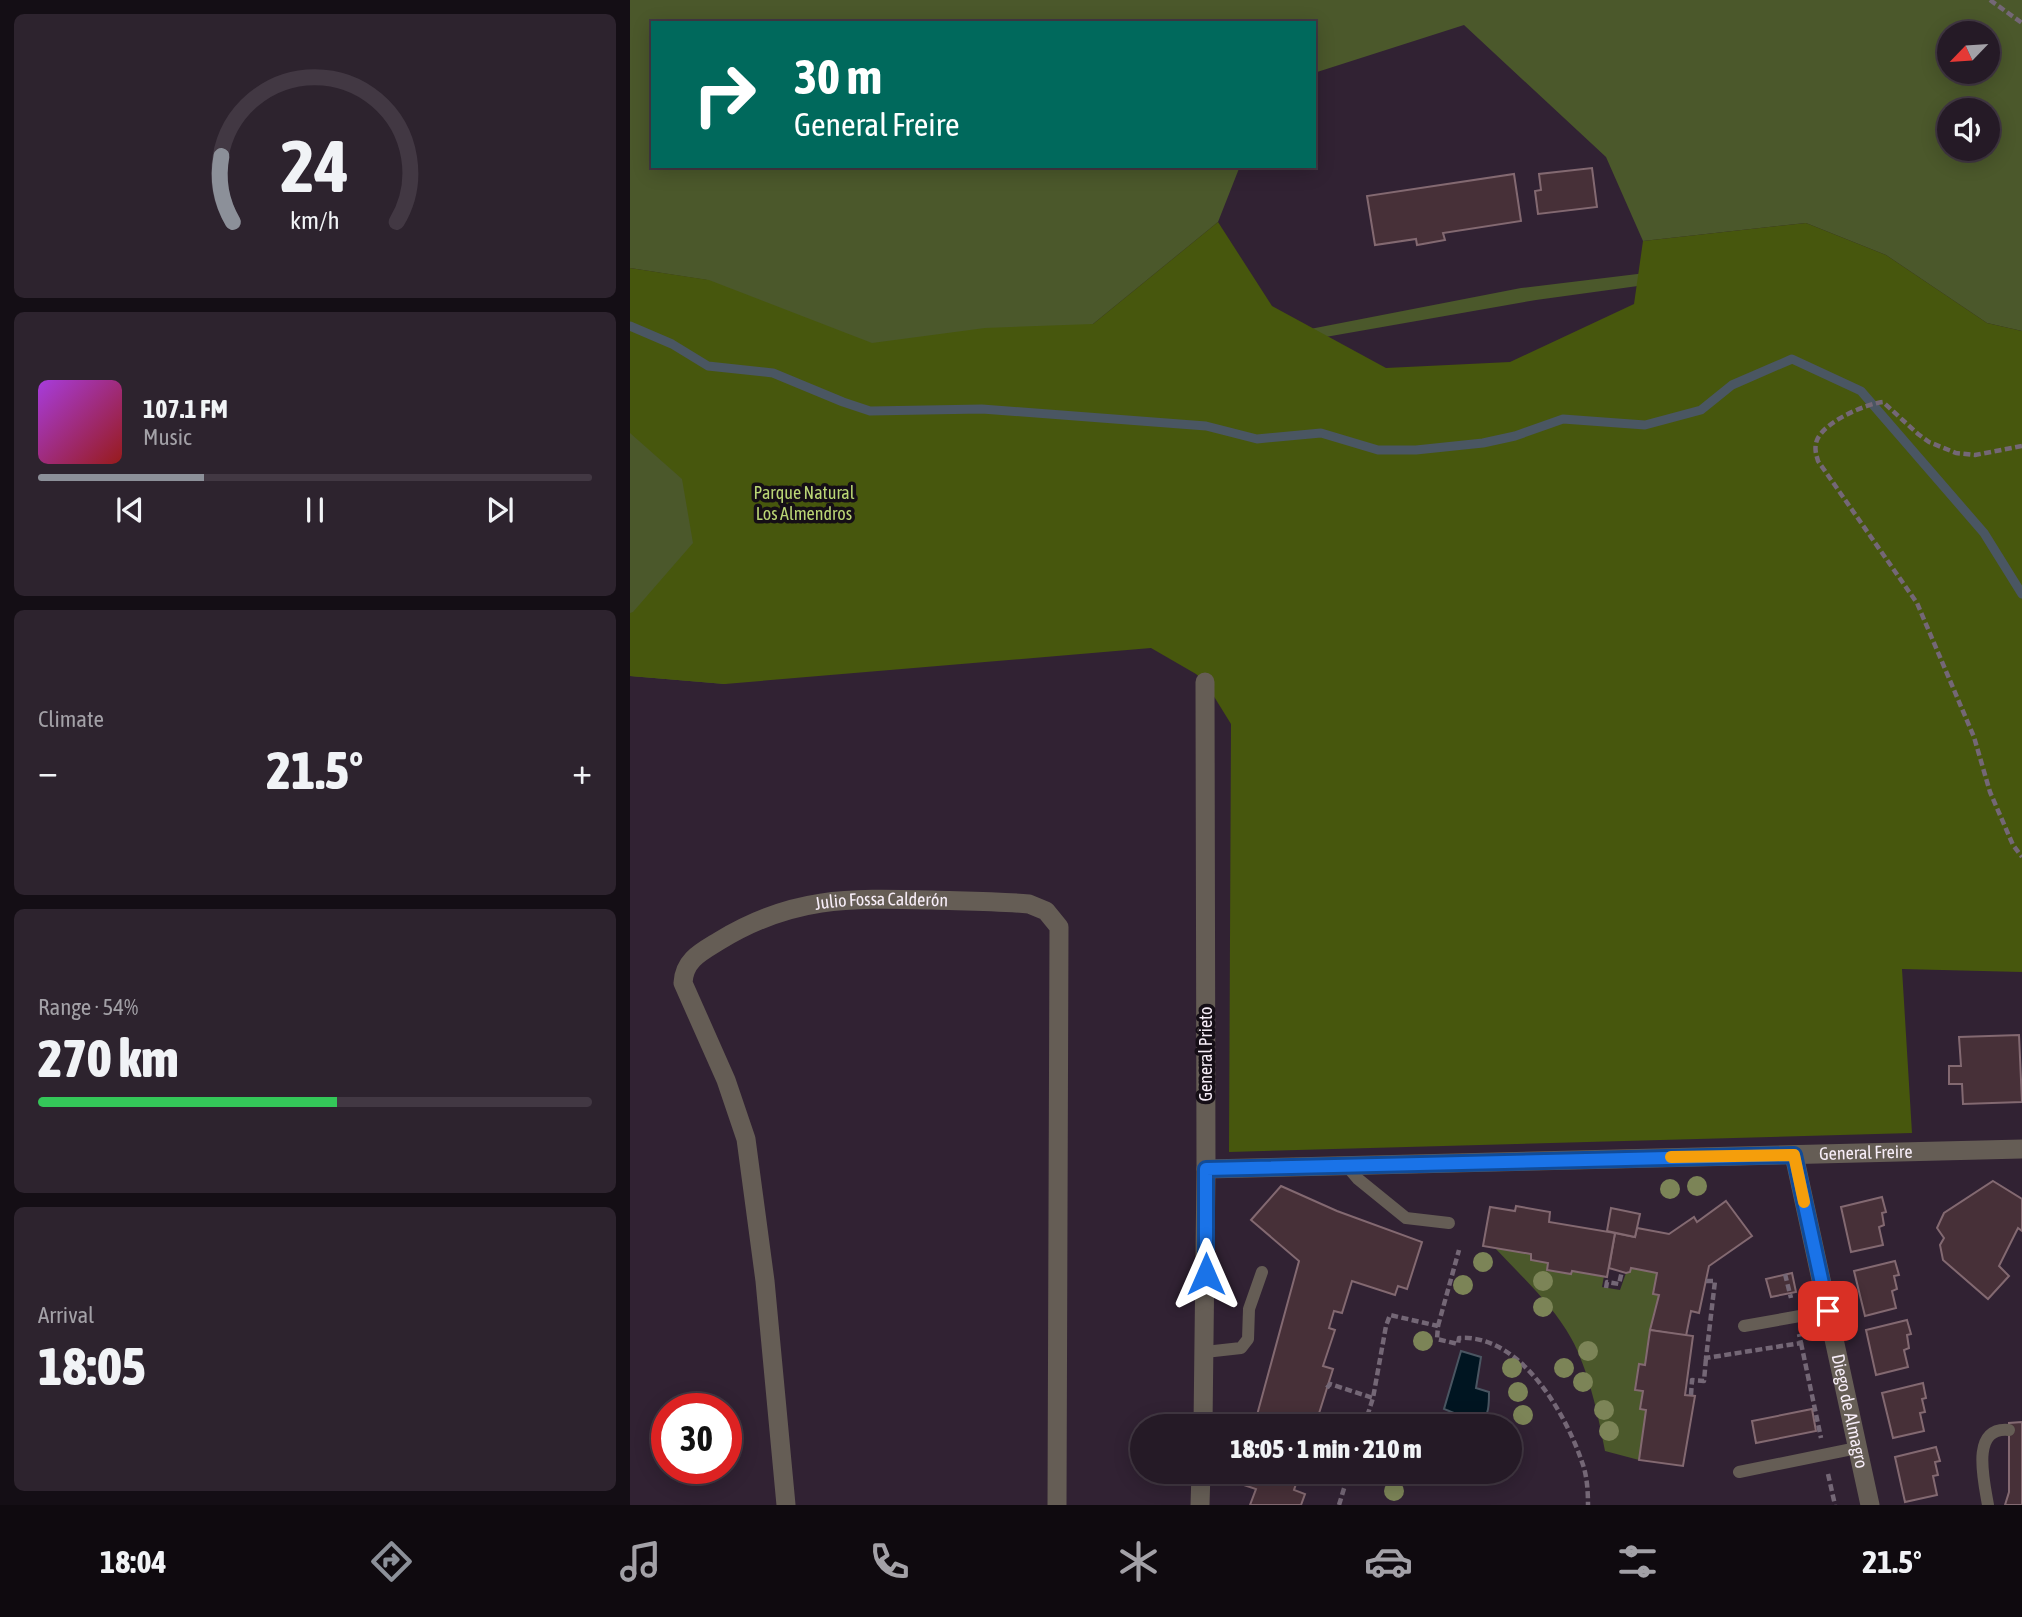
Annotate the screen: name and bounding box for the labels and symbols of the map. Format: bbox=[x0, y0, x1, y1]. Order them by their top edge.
north arrow bbox=[1937, 21, 2000, 84]
park label: Parque Natural Los Almendros bbox=[754, 482, 855, 524]
street label: Julio Fossa Calderón bbox=[813, 888, 948, 914]
street label: General Prieto bbox=[1195, 1006, 1216, 1102]
street label: General Freire bbox=[1819, 1141, 1913, 1164]
position arrow bbox=[1169, 1237, 1243, 1311]
pin bbox=[1798, 1281, 1858, 1341]
street label: Diego de Almagro bbox=[1827, 1352, 1873, 1470]
speed limit sign: 30 bbox=[651, 1393, 742, 1484]

